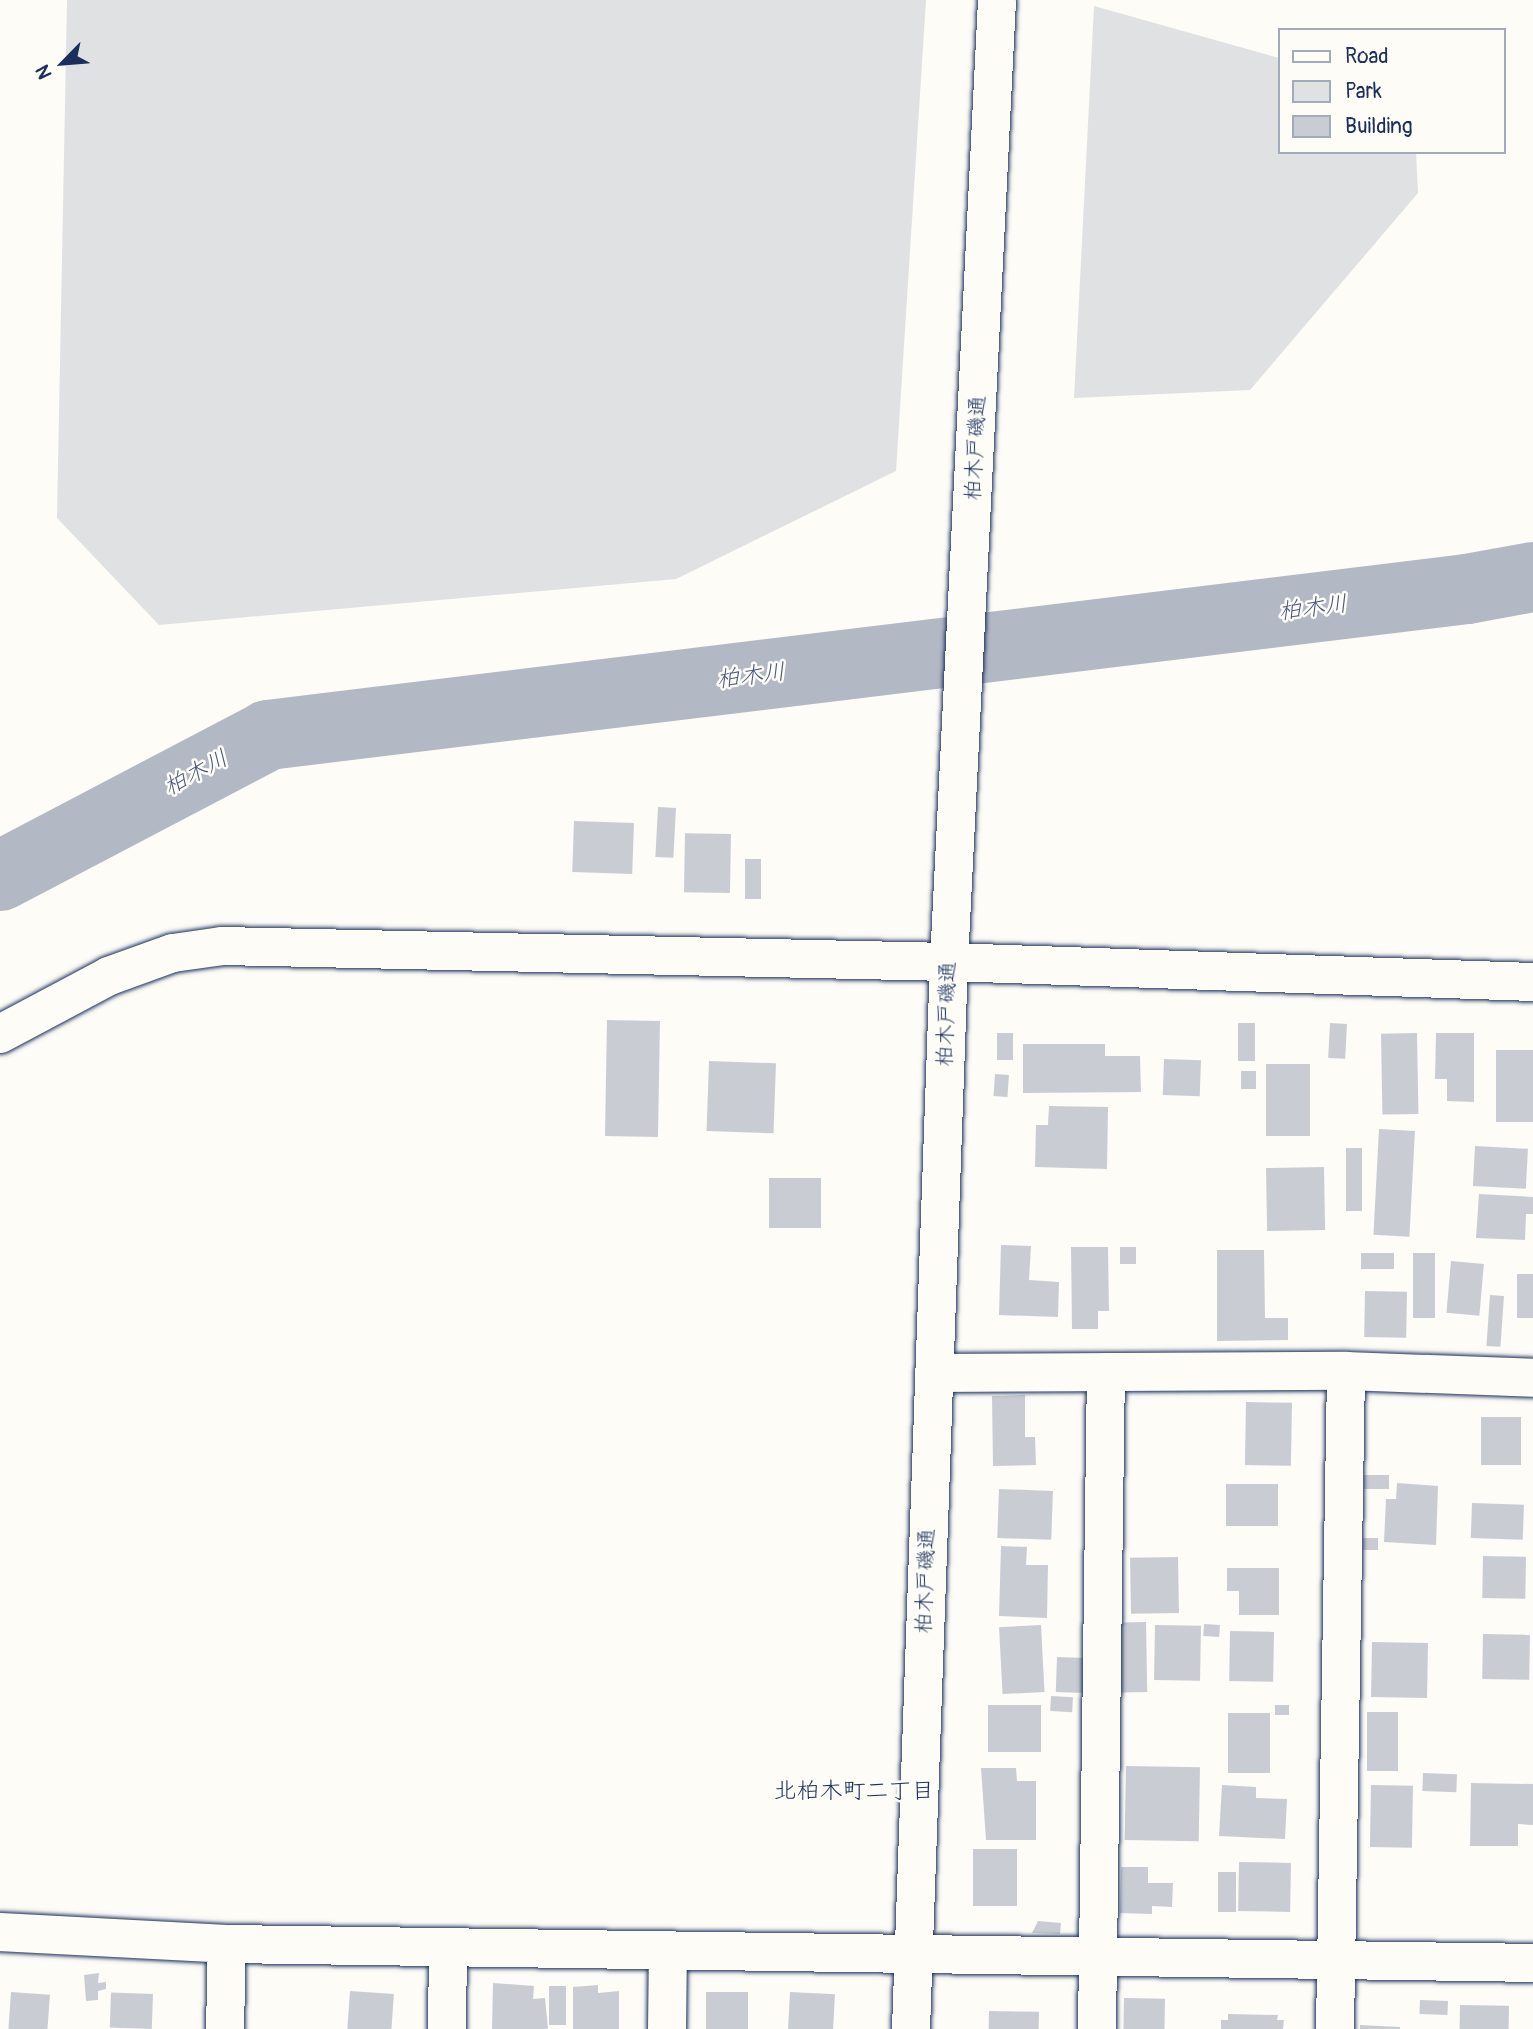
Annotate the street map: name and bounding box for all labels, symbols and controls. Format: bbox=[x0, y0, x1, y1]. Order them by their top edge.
north arrow bbox=[28, 28, 98, 98]
legend bbox=[1278, 28, 1505, 154]
text: Road bbox=[1345, 43, 1389, 70]
text: N bbox=[30, 61, 58, 83]
text: Park bbox=[1345, 78, 1382, 105]
text: Building bbox=[1345, 113, 1412, 140]
street label: 柏木戸磯通 bbox=[961, 395, 991, 501]
water label: 柏木川 bbox=[1277, 590, 1349, 626]
water label: 柏木川 bbox=[715, 658, 787, 694]
water label: 柏木川 bbox=[159, 745, 233, 801]
street label: 柏木戸磯通 bbox=[933, 961, 961, 1067]
street label: 柏木戸磯通 bbox=[912, 1528, 940, 1634]
district label: 北柏木町二丁目 bbox=[774, 1777, 934, 1805]

